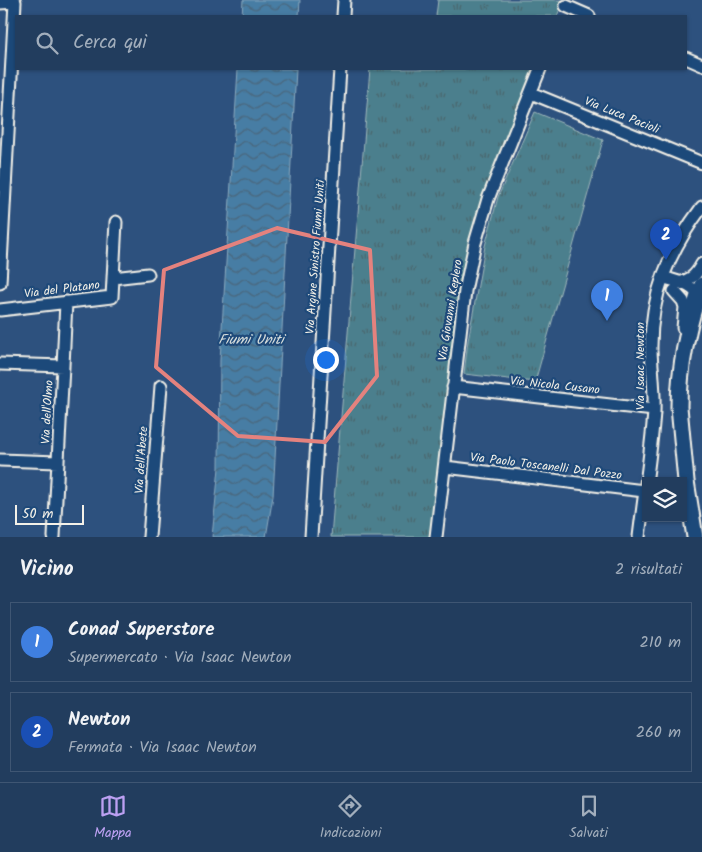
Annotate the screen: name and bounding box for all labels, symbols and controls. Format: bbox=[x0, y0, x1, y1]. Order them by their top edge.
search box bbox=[15, 15, 687, 70]
text: Cerca qui bbox=[73, 28, 147, 58]
icon: search bbox=[33, 29, 61, 57]
street label: Via Luca Pacioli bbox=[581, 92, 663, 140]
street label: Via Argine Sinistro Fiumi Uniti bbox=[301, 178, 330, 335]
pin: 2 bbox=[650, 219, 682, 260]
street label: Via Giovanni Keplero bbox=[433, 258, 468, 362]
street label: Via del Platano bbox=[23, 275, 101, 304]
pin: 1 bbox=[591, 280, 623, 321]
street label: Via Isaac Newton bbox=[631, 322, 650, 410]
water label: Fiumi Uniti bbox=[218, 329, 286, 351]
your location bbox=[313, 347, 339, 373]
street label: Via Nicola Cusano bbox=[509, 371, 601, 400]
street label: Via dell'Olmo bbox=[36, 380, 59, 444]
street label: Via dell'Abete bbox=[130, 425, 153, 494]
street label: Via Paolo Toscanelli Dal Pozzo bbox=[469, 448, 623, 485]
map controls bbox=[642, 477, 687, 522]
button: layers bbox=[642, 477, 687, 522]
scale bar bbox=[15, 502, 84, 525]
text: 50 m bbox=[22, 503, 53, 525]
text: Vicino bbox=[20, 553, 74, 586]
text: 2 risultati bbox=[615, 557, 682, 582]
text: Conad Superstore bbox=[68, 615, 215, 645]
text: 1 bbox=[35, 630, 39, 655]
text: 210 m bbox=[640, 630, 681, 655]
text: Supermercato · Via Isaac Newton bbox=[68, 645, 292, 670]
text: Newton bbox=[68, 705, 131, 735]
text: 2 bbox=[32, 720, 42, 745]
text: 260 m bbox=[636, 720, 681, 745]
text: Fermata · Via Isaac Newton bbox=[68, 735, 257, 760]
tab: Mappa bbox=[94, 792, 132, 844]
tab: Indicazioni bbox=[320, 792, 381, 844]
tab: Salvati bbox=[569, 792, 608, 844]

